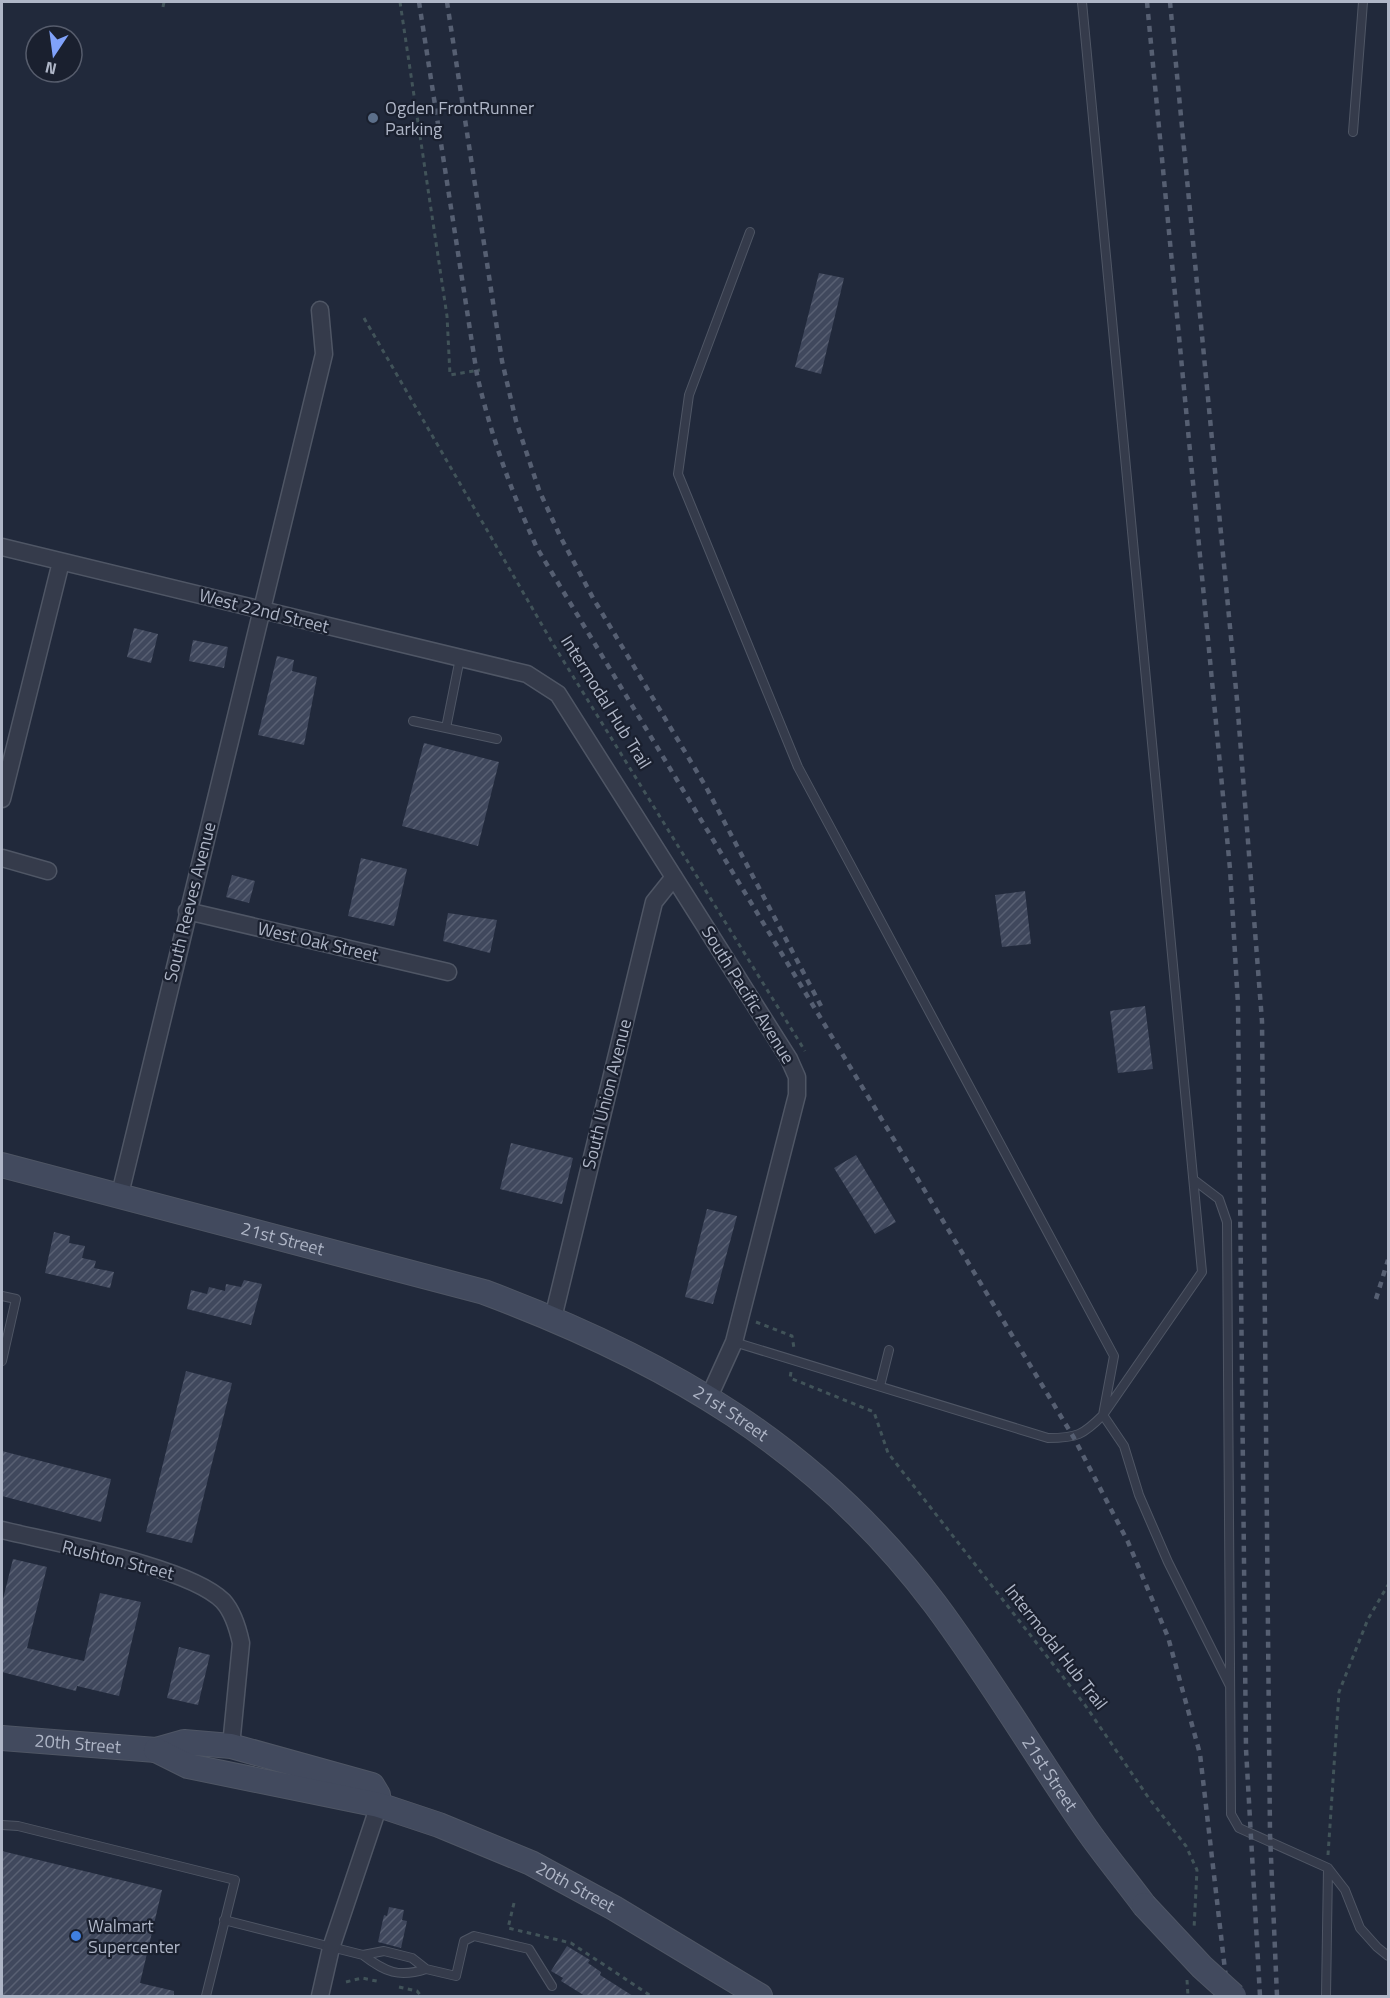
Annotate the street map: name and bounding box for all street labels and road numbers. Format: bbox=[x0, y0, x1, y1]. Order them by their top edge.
street label: West 22nd Street bbox=[196, 581, 333, 640]
street label: Intermodal Hub Trail bbox=[554, 630, 658, 774]
street label: South Reeves Avenue bbox=[157, 819, 222, 985]
street label: West Oak Street bbox=[255, 914, 382, 969]
street label: South Pacific Avenue bbox=[695, 921, 802, 1069]
street label: South Union Avenue bbox=[575, 1016, 638, 1172]
street label: 21st Street bbox=[238, 1214, 328, 1263]
street label: 21st Street bbox=[688, 1378, 775, 1448]
street label: Rushton Street bbox=[59, 1533, 178, 1587]
street label: Intermodal Hub Trail bbox=[999, 1578, 1114, 1715]
street label: 20th Street bbox=[34, 1727, 123, 1760]
street label: 21st Street bbox=[1015, 1731, 1085, 1817]
street label: 20th Street bbox=[531, 1854, 621, 1919]

